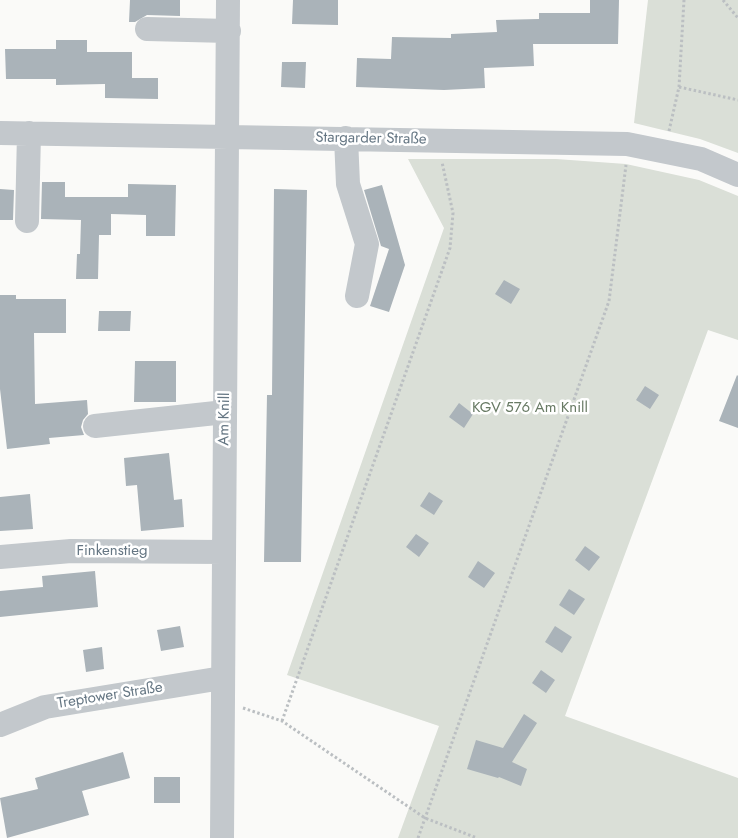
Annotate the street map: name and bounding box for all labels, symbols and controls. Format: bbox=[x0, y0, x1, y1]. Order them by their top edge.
street label: Stargarder Straße bbox=[315, 129, 427, 149]
street label: Am Knill bbox=[216, 392, 234, 446]
park label: KGV 576 Am Knill bbox=[472, 399, 588, 417]
street label: Finkenstieg bbox=[76, 542, 148, 560]
street label: Treptower Straße bbox=[56, 679, 164, 713]

